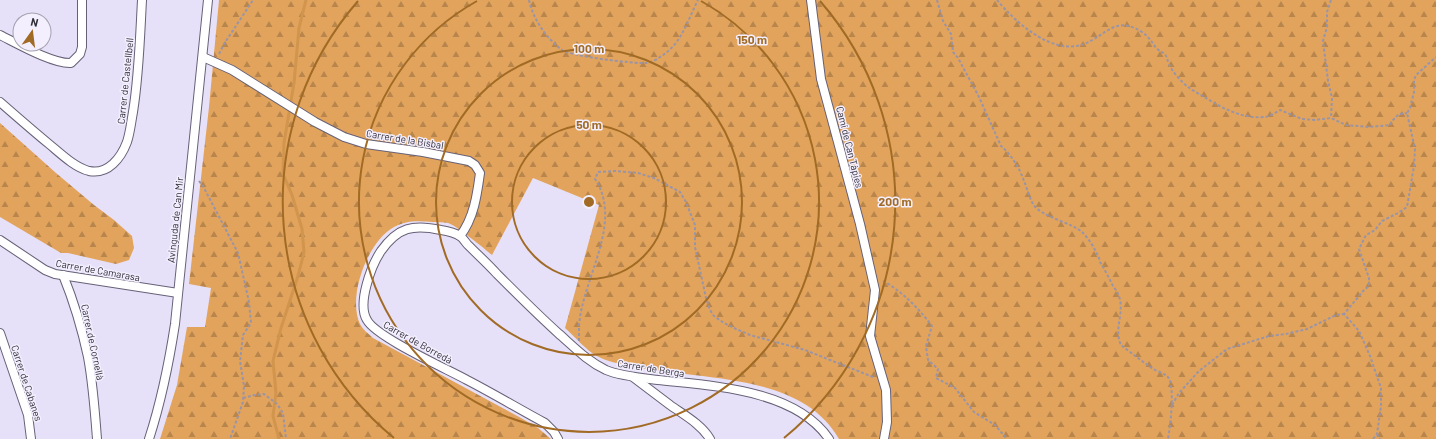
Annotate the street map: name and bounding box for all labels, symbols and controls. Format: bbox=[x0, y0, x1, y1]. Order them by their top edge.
north arrow bbox=[12, 12, 52, 52]
text: N bbox=[29, 15, 40, 29]
text: 150 m bbox=[737, 32, 767, 46]
street label: Carrer de Castellbell bbox=[114, 37, 136, 125]
text: 100 m bbox=[574, 41, 604, 55]
street label: Camí de Can Tàpies bbox=[834, 105, 866, 189]
text: 50 m bbox=[576, 117, 602, 131]
street label: Carrer de la Bisbal bbox=[366, 127, 444, 151]
street label: Avinguda de Can Mir bbox=[165, 176, 186, 264]
text: 200 m bbox=[879, 194, 911, 208]
centre of rings bbox=[582, 195, 596, 209]
street label: Carrer de Camarasa bbox=[55, 257, 141, 283]
street label: Carrer de Cornellà bbox=[79, 303, 107, 381]
street label: Carrer de Borredà bbox=[381, 318, 455, 366]
street label: Carrer de Cabanes bbox=[9, 344, 45, 423]
street label: Carrer de Berga bbox=[617, 357, 685, 379]

